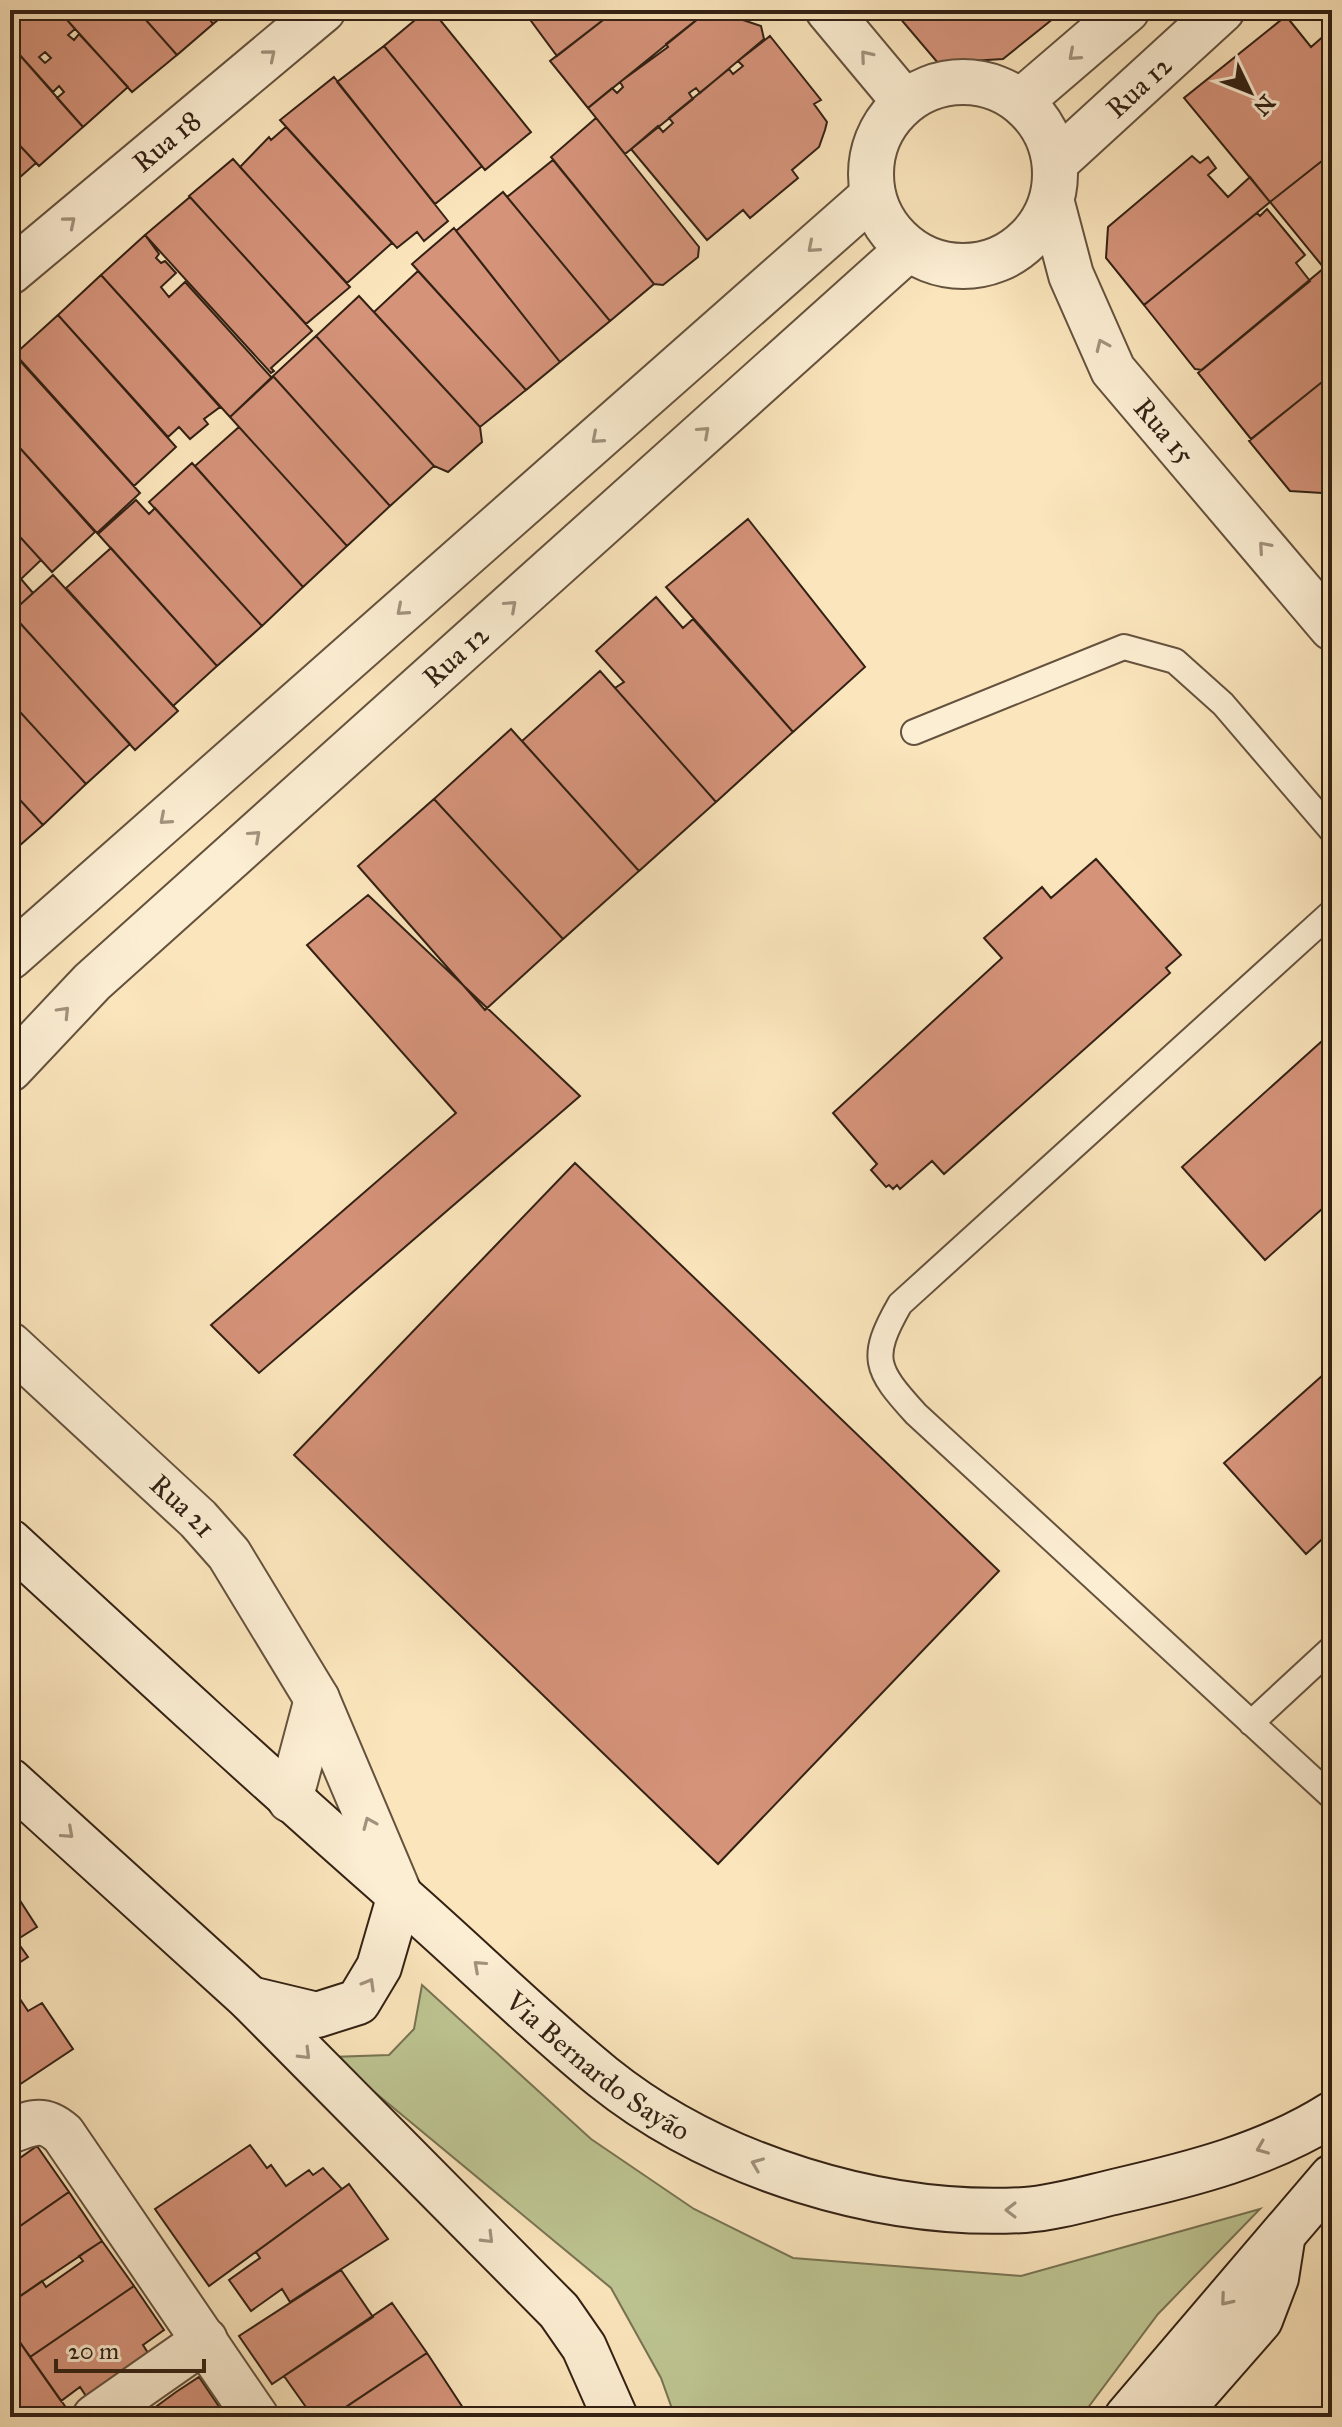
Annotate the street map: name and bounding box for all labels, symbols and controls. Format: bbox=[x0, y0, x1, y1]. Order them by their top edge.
one-way arrow bbox=[1069, 46, 1084, 60]
street label: Rua 12 bbox=[1099, 48, 1179, 126]
one-way arrow bbox=[260, 50, 275, 65]
one-way arrow bbox=[861, 50, 876, 65]
north arrow bbox=[1210, 52, 1290, 132]
text: N bbox=[1248, 89, 1281, 122]
street label: Rua 18 bbox=[126, 103, 208, 180]
one-way arrow bbox=[61, 217, 75, 232]
one-way arrow bbox=[808, 238, 823, 252]
one-way arrow bbox=[1095, 339, 1111, 353]
street label: Rua 15 bbox=[1126, 391, 1202, 471]
one-way arrow bbox=[592, 428, 607, 443]
one-way arrow bbox=[695, 428, 710, 442]
one-way arrow bbox=[1259, 541, 1274, 556]
one-way arrow bbox=[397, 600, 412, 615]
one-way arrow bbox=[501, 601, 516, 616]
street label: Rua 12 bbox=[415, 617, 496, 695]
one-way arrow bbox=[160, 810, 175, 824]
one-way arrow bbox=[246, 831, 260, 845]
one-way arrow bbox=[55, 1007, 69, 1021]
street label: Rua 21 bbox=[143, 1467, 223, 1545]
one-way arrow bbox=[363, 1817, 379, 1832]
one-way arrow bbox=[58, 1824, 73, 1838]
one-way arrow bbox=[473, 1961, 488, 1975]
one-way arrow bbox=[359, 1978, 375, 1992]
street label: Via Bernardo Sayão bbox=[498, 1983, 696, 2148]
one-way arrow bbox=[296, 2045, 310, 2059]
one-way arrow bbox=[1256, 2138, 1270, 2155]
one-way arrow bbox=[751, 2157, 765, 2174]
one-way arrow bbox=[1004, 2201, 1017, 2218]
one-way arrow bbox=[479, 2229, 493, 2243]
one-way arrow bbox=[1221, 2291, 1236, 2305]
scale bar bbox=[56, 2323, 204, 2373]
text: 20 m bbox=[68, 2336, 119, 2366]

